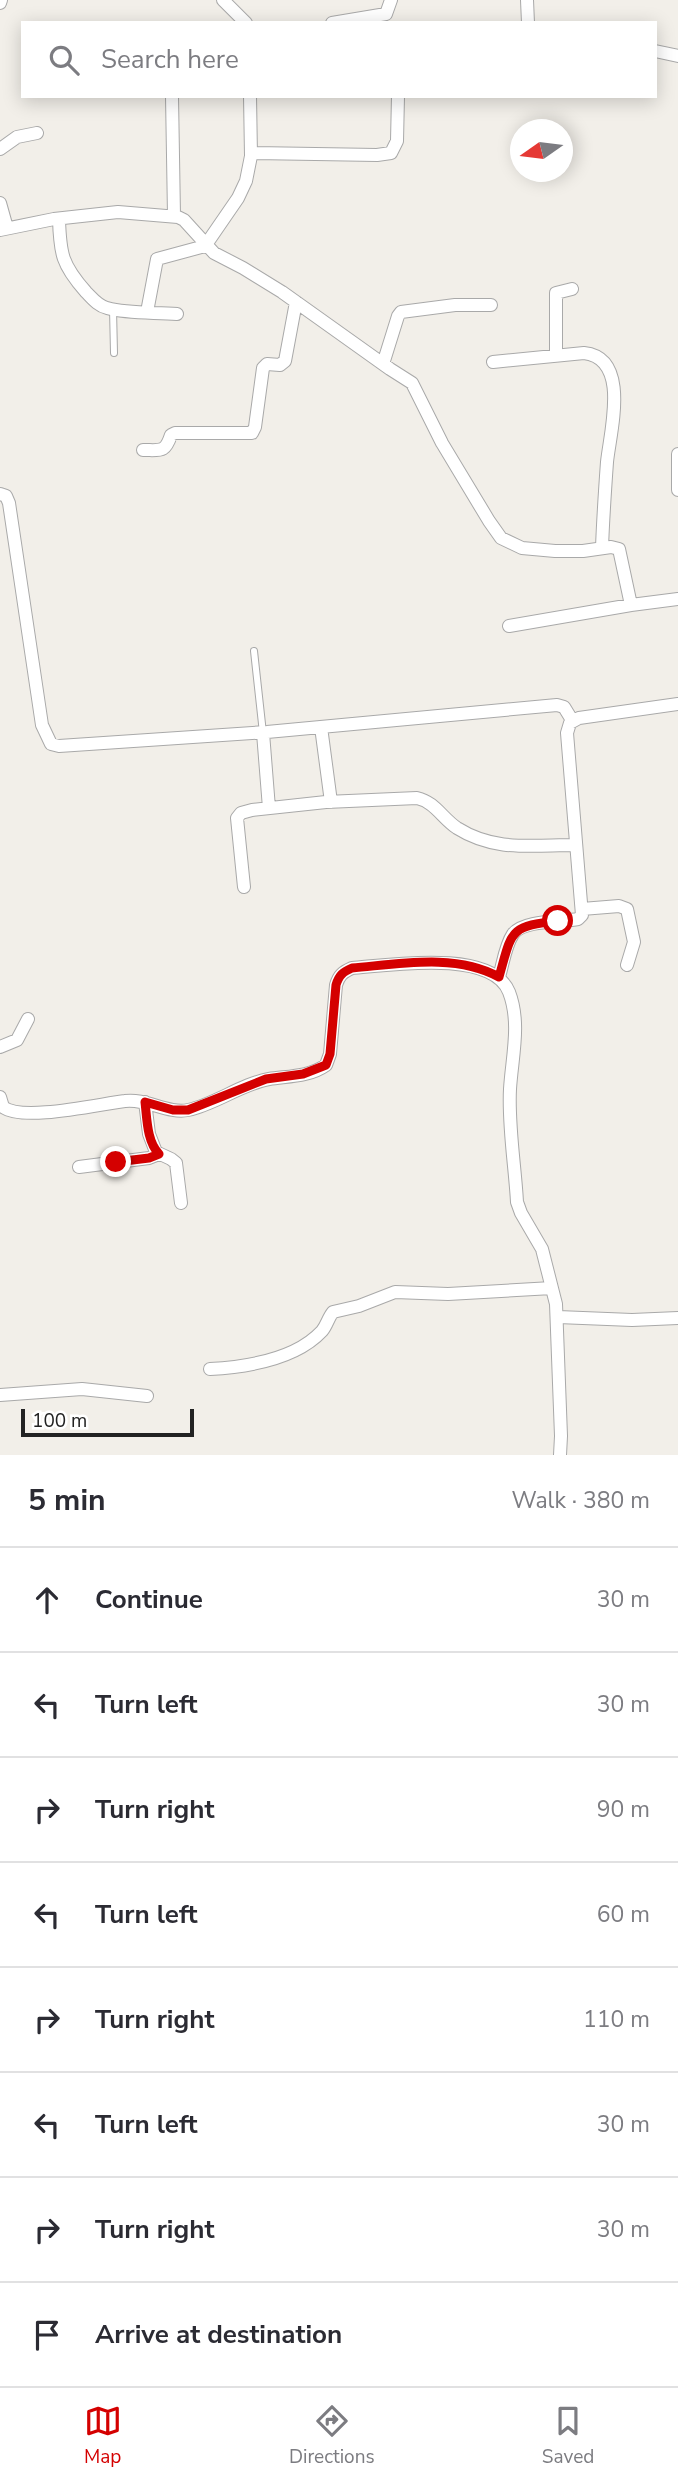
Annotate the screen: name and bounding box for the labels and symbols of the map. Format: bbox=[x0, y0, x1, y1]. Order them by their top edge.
north arrow bbox=[510, 119, 573, 182]
route start bbox=[542, 905, 573, 936]
route end bbox=[100, 1146, 131, 1177]
scale bar bbox=[21, 1406, 194, 1438]

